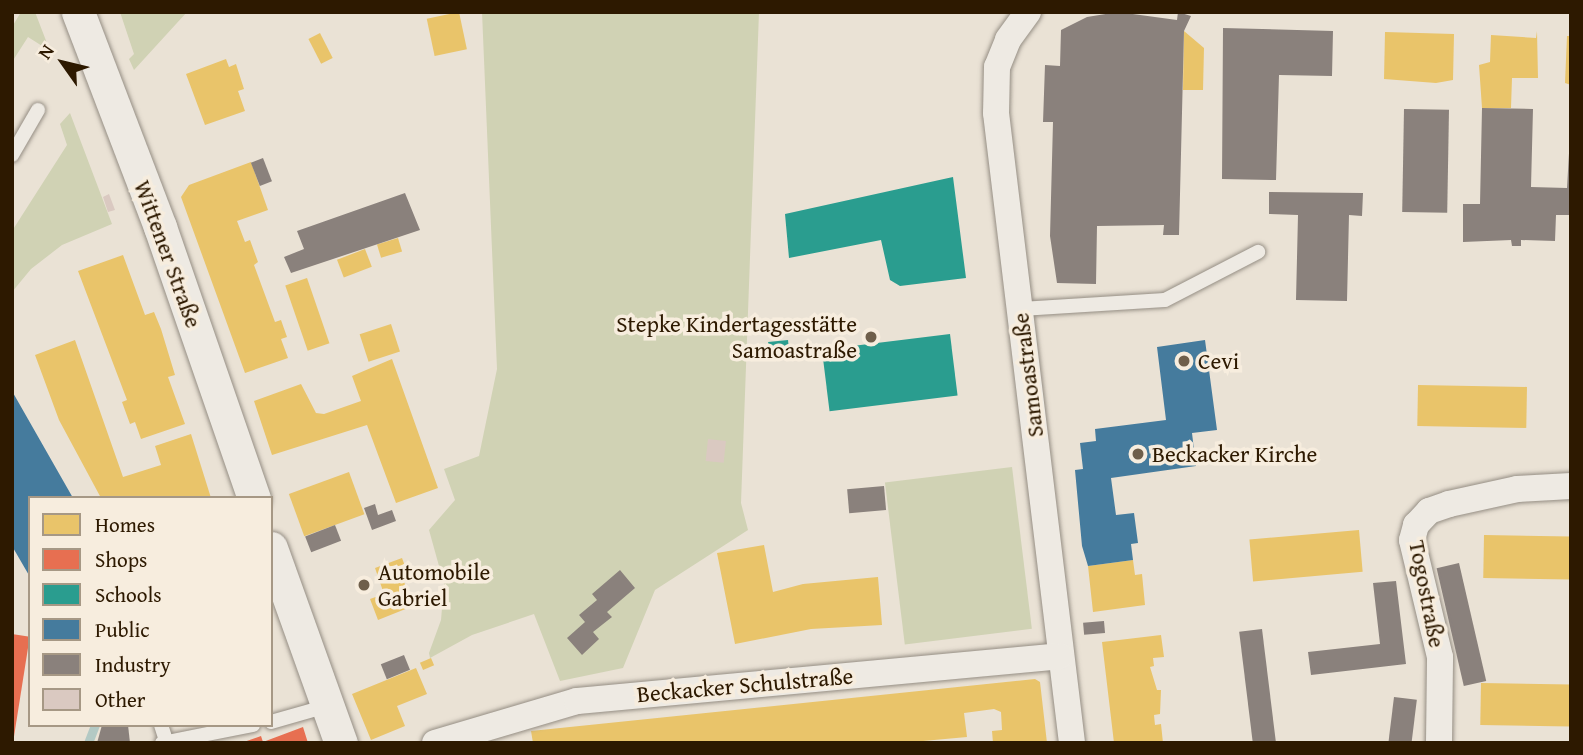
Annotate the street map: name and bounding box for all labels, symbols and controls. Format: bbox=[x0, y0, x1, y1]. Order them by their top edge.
north arrow bbox=[28, 28, 98, 98]
text: N bbox=[30, 38, 61, 64]
street label: Wittener Straße bbox=[129, 176, 207, 332]
place label: Stepke Kindertagesstätte Samoastraße bbox=[616, 310, 857, 364]
street label: Samoastraße bbox=[1007, 311, 1049, 439]
marker: Stepke Kindertagesstätte Samoastraße bbox=[863, 329, 879, 345]
place label: Cevi bbox=[1198, 347, 1239, 375]
marker: Cevi bbox=[1176, 353, 1192, 369]
place label: Beckacker Kirche bbox=[1152, 440, 1317, 468]
marker: Beckacker Kirche bbox=[1130, 446, 1146, 462]
legend bbox=[28, 496, 273, 727]
text: Homes bbox=[95, 509, 155, 540]
street label: Togostraße bbox=[1403, 538, 1451, 650]
text: Shops bbox=[95, 544, 147, 575]
place label: Automobile Gabriel bbox=[378, 558, 490, 612]
marker: Automobile Gabriel bbox=[356, 577, 372, 593]
text: Schools bbox=[95, 579, 162, 610]
text: Public bbox=[95, 614, 150, 645]
text: Industry bbox=[95, 649, 171, 680]
street label: Beckacker Schulstraße bbox=[636, 662, 854, 708]
text: Other bbox=[95, 684, 145, 715]

